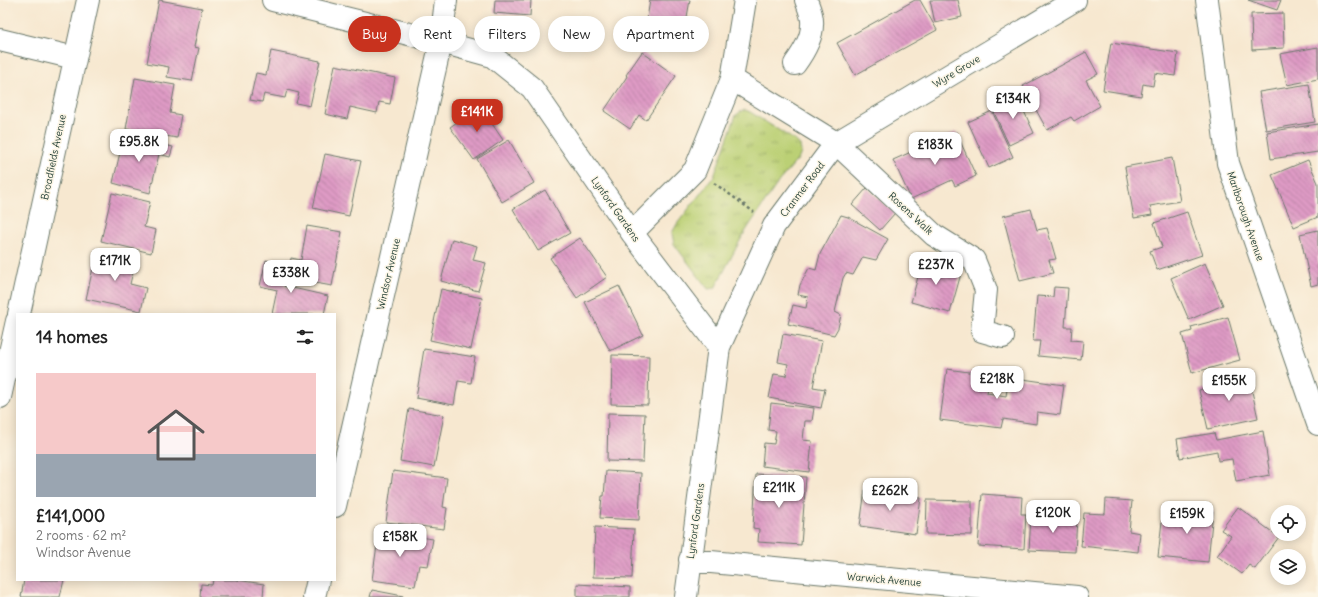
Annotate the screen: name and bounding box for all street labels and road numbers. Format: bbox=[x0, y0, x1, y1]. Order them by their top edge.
street label: Wyre Grove bbox=[930, 52, 982, 91]
street label: Broadfields Avenue bbox=[38, 113, 69, 201]
street label: Cranmer Road bbox=[777, 159, 828, 220]
street label: Marlborough Avenue bbox=[1224, 170, 1267, 263]
street label: Lynford Gardens bbox=[588, 174, 643, 245]
street label: Rosens Walk bbox=[886, 189, 936, 237]
street label: Windsor Avenue bbox=[374, 237, 403, 311]
street label: Lynford Gardens bbox=[684, 482, 707, 560]
street label: Warwick Avenue bbox=[846, 570, 922, 589]

